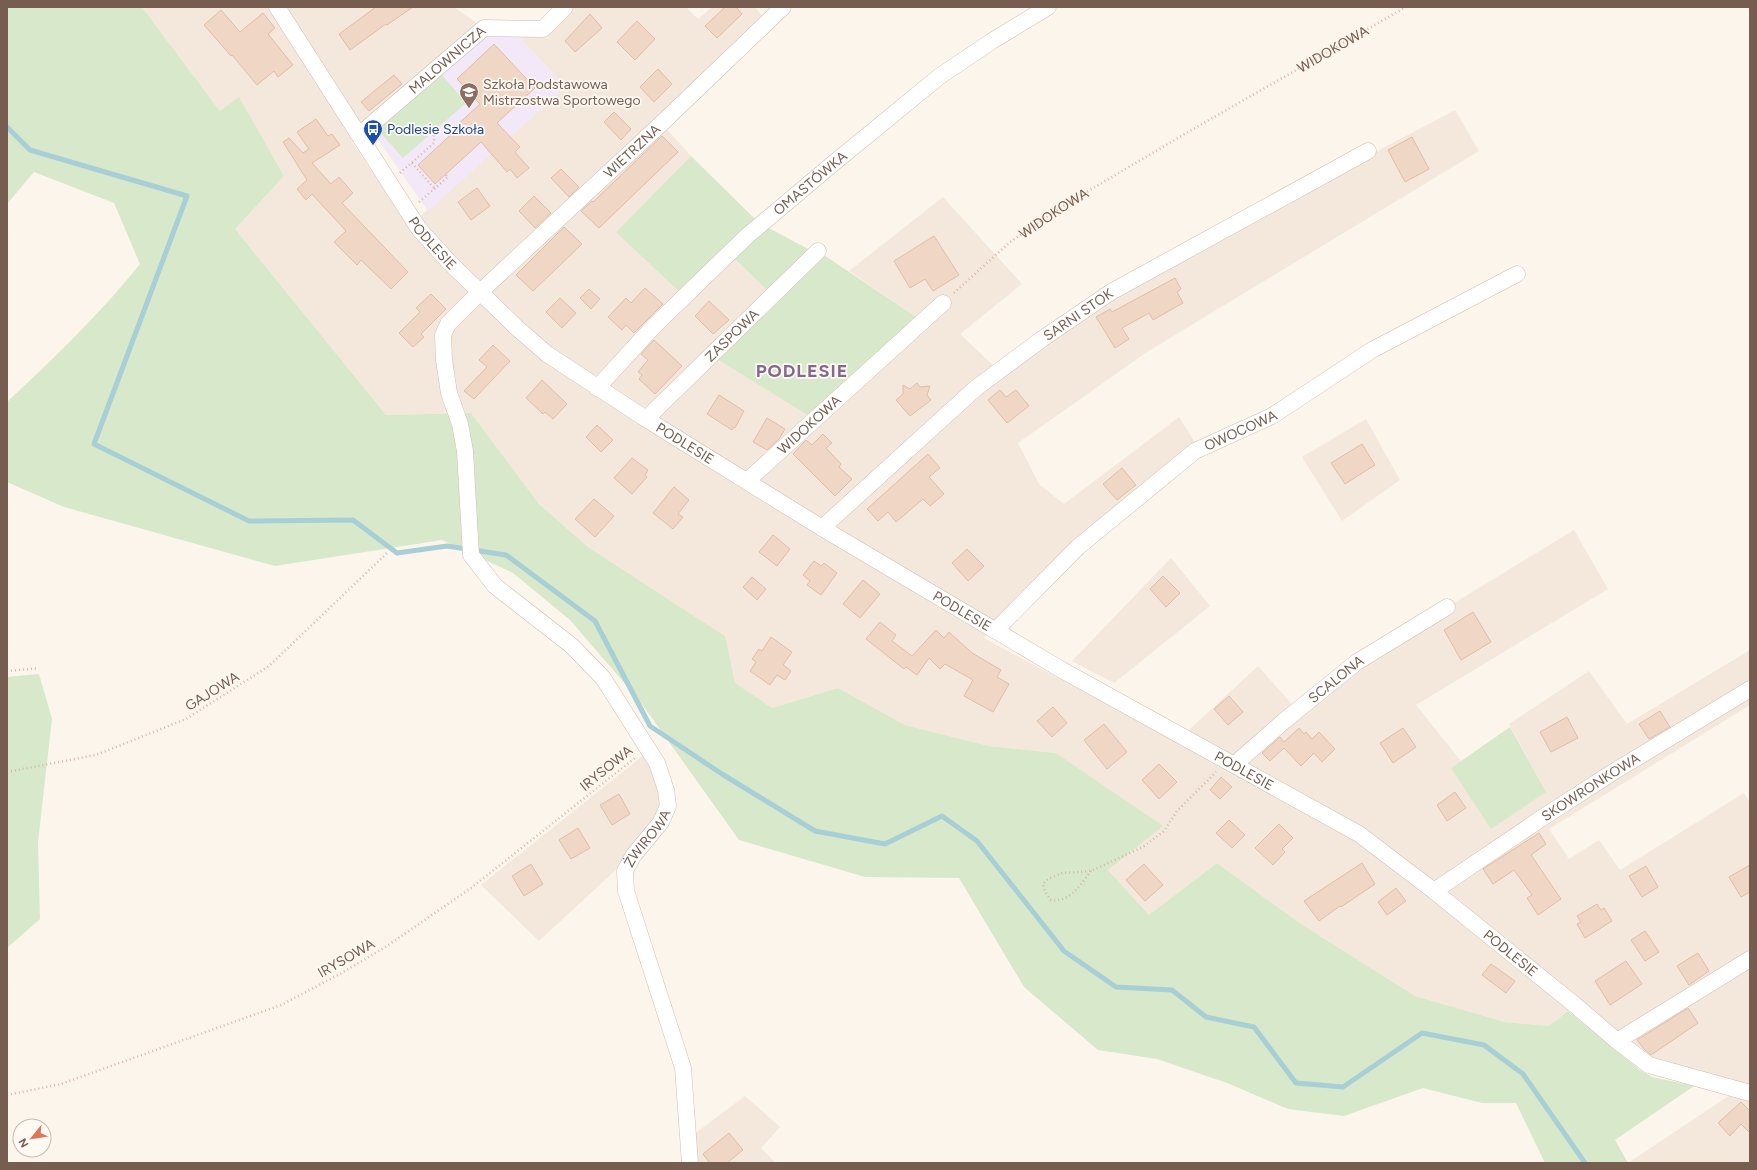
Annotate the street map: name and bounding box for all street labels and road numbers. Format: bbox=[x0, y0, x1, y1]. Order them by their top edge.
street label: MALOWNICZA bbox=[406, 22, 490, 98]
street label: WIDOKOWA bbox=[1294, 22, 1372, 77]
street label: WIETRZNA bbox=[600, 120, 665, 182]
street label: OMASTÓWKA bbox=[770, 147, 851, 219]
street label: WIDOKOWA bbox=[1016, 185, 1092, 242]
street label: PODLESIE bbox=[404, 214, 460, 274]
street label: SARNI STOK bbox=[1040, 285, 1117, 345]
street label: ZASPOWA bbox=[702, 305, 763, 365]
street label: WIDOKOWA bbox=[774, 392, 845, 458]
street label: OWOCOWA bbox=[1202, 407, 1280, 455]
street label: PODLESIE bbox=[653, 419, 717, 468]
street label: PODLESIE bbox=[930, 588, 994, 635]
street label: SCALONA bbox=[1305, 652, 1367, 707]
street label: GAJOWA bbox=[182, 668, 243, 715]
street label: IRYSOWA bbox=[577, 742, 636, 795]
street label: PODLESIE bbox=[1211, 748, 1276, 794]
street label: SKOWRONKOWA bbox=[1538, 750, 1644, 825]
street label: ŻWIROWA bbox=[621, 807, 675, 870]
street label: PODLESIE bbox=[1480, 926, 1541, 980]
street label: IRYSOWA bbox=[315, 935, 378, 981]

